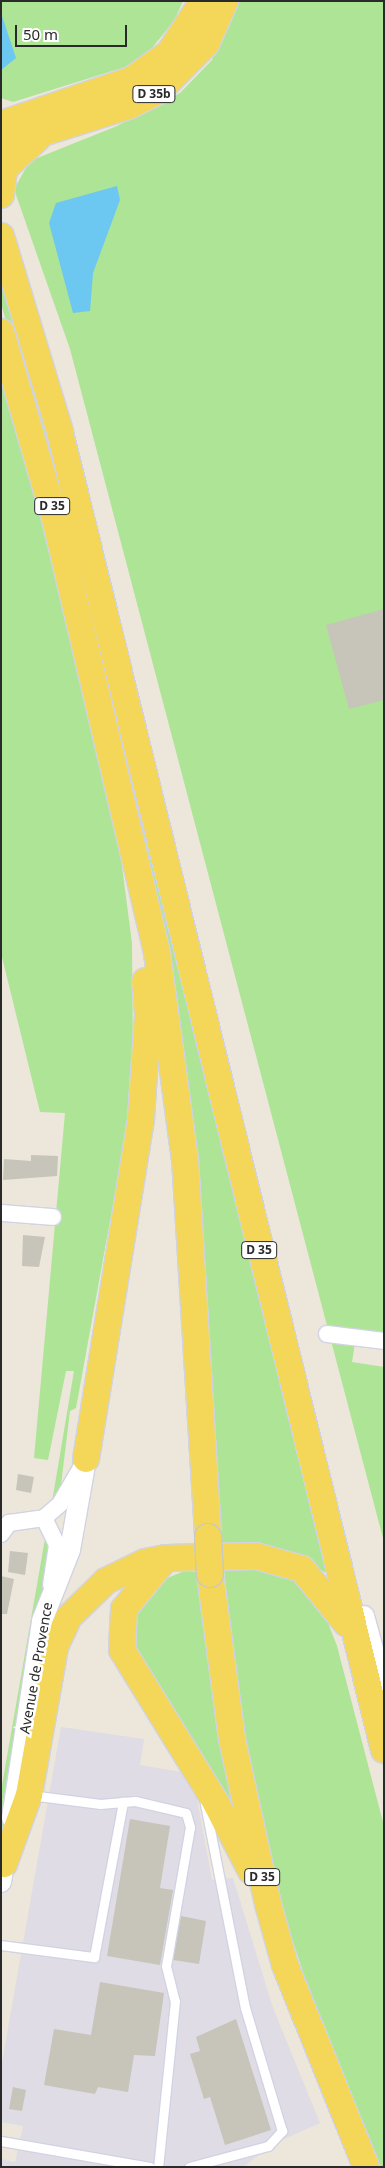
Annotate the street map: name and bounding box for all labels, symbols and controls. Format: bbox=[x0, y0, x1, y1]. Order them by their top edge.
scale bar bbox=[18, 15, 130, 47]
text: 50 m bbox=[23, 24, 58, 44]
road number: D 35b bbox=[132, 85, 176, 104]
road number: D 35 bbox=[33, 496, 71, 516]
road number: D 35 bbox=[240, 1240, 278, 1260]
street label: Avenue de Provence bbox=[16, 1601, 56, 1735]
road number: D 35 bbox=[243, 1868, 281, 1886]

